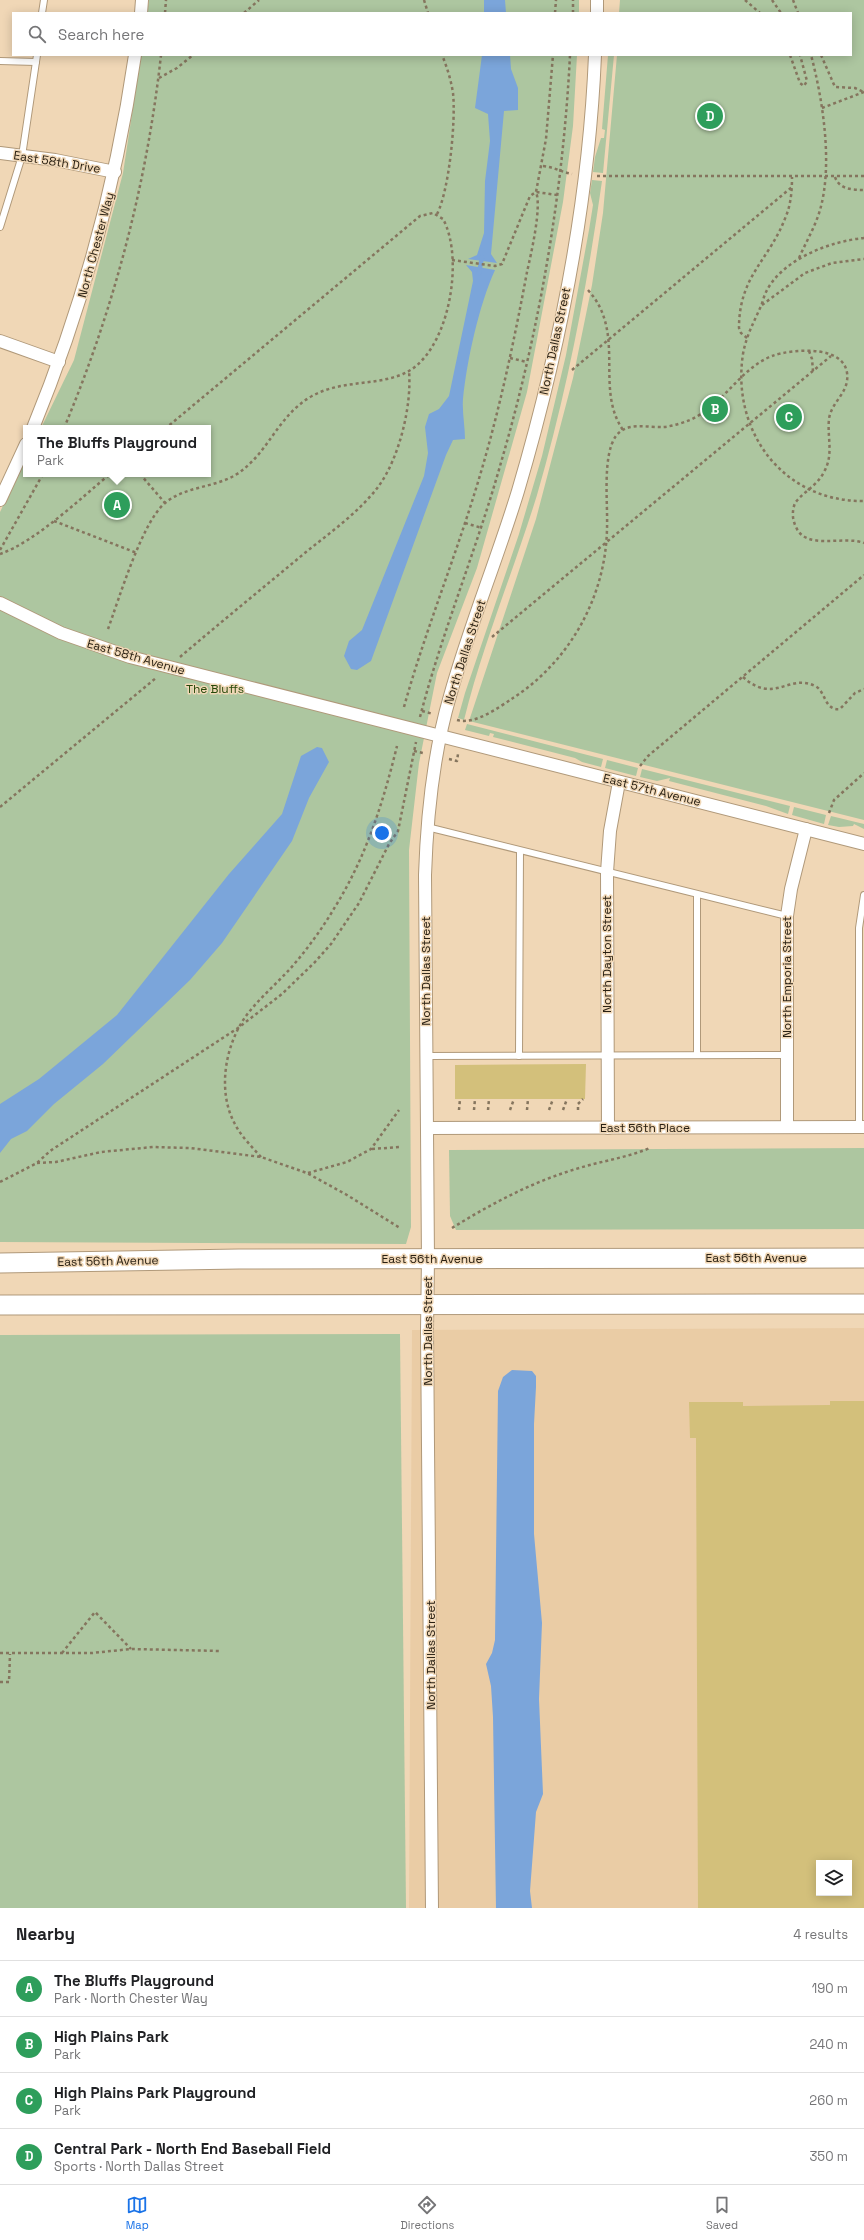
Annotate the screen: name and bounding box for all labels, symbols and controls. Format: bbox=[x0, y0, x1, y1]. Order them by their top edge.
search box bbox=[12, 12, 852, 56]
icon: search bbox=[26, 23, 48, 45]
text: Search here bbox=[58, 25, 144, 44]
pin: D bbox=[697, 101, 723, 131]
street label: East 58th Drive bbox=[12, 147, 102, 177]
street label: North Chester Way bbox=[74, 190, 118, 300]
street label: North Dallas Street bbox=[536, 286, 574, 396]
pin: B bbox=[702, 394, 728, 424]
pin: C bbox=[776, 402, 802, 432]
popup bbox=[23, 425, 211, 477]
text: The Bluffs Playground bbox=[37, 433, 197, 452]
text: Park bbox=[37, 452, 64, 469]
pin: A bbox=[104, 490, 130, 520]
street label: North Dallas Street bbox=[440, 597, 490, 707]
street label: East 58th Avenue bbox=[85, 635, 187, 679]
park label: The Bluffs bbox=[186, 681, 244, 697]
street label: East 57th Avenue bbox=[601, 770, 703, 810]
your location bbox=[372, 823, 392, 843]
street label: North Dayton Street bbox=[599, 895, 615, 1013]
street label: North Dallas Street bbox=[418, 916, 434, 1026]
street label: North Emporia Street bbox=[779, 916, 795, 1038]
street label: East 56th Place bbox=[600, 1120, 690, 1136]
street label: East 56th Avenue bbox=[705, 1250, 807, 1266]
street label: East 56th Avenue bbox=[381, 1251, 483, 1267]
street label: East 56th Avenue bbox=[57, 1252, 159, 1270]
street label: North Dallas Street bbox=[420, 1276, 436, 1386]
street label: North Dallas Street bbox=[423, 1600, 439, 1710]
map controls bbox=[816, 1860, 852, 1896]
button: layers bbox=[816, 1860, 852, 1896]
text: Nearby bbox=[16, 1923, 75, 1945]
text: 4 results bbox=[793, 1926, 848, 1943]
text: The Bluffs Playground bbox=[54, 1971, 214, 1990]
text: A bbox=[25, 1980, 33, 1997]
text: 190 m bbox=[812, 1980, 848, 1997]
text: Park · North Chester Way bbox=[54, 1990, 208, 2007]
text: High Plains Park bbox=[54, 2027, 169, 2046]
text: B bbox=[25, 2036, 33, 2053]
text: 240 m bbox=[810, 2036, 848, 2053]
text: Park bbox=[54, 2046, 81, 2063]
text: High Plains Park Playground bbox=[54, 2083, 256, 2102]
text: C bbox=[25, 2092, 33, 2109]
text: 260 m bbox=[809, 2092, 848, 2109]
text: Park bbox=[54, 2102, 81, 2119]
text: Central Park - North End Baseball Field bbox=[54, 2139, 331, 2158]
text: D bbox=[25, 2148, 33, 2165]
text: 350 m bbox=[810, 2148, 848, 2165]
text: Sports · North Dallas Street bbox=[54, 2158, 224, 2175]
tab: Map bbox=[126, 2194, 149, 2232]
tab: Directions bbox=[400, 2194, 454, 2232]
tab: Saved bbox=[706, 2194, 738, 2232]

